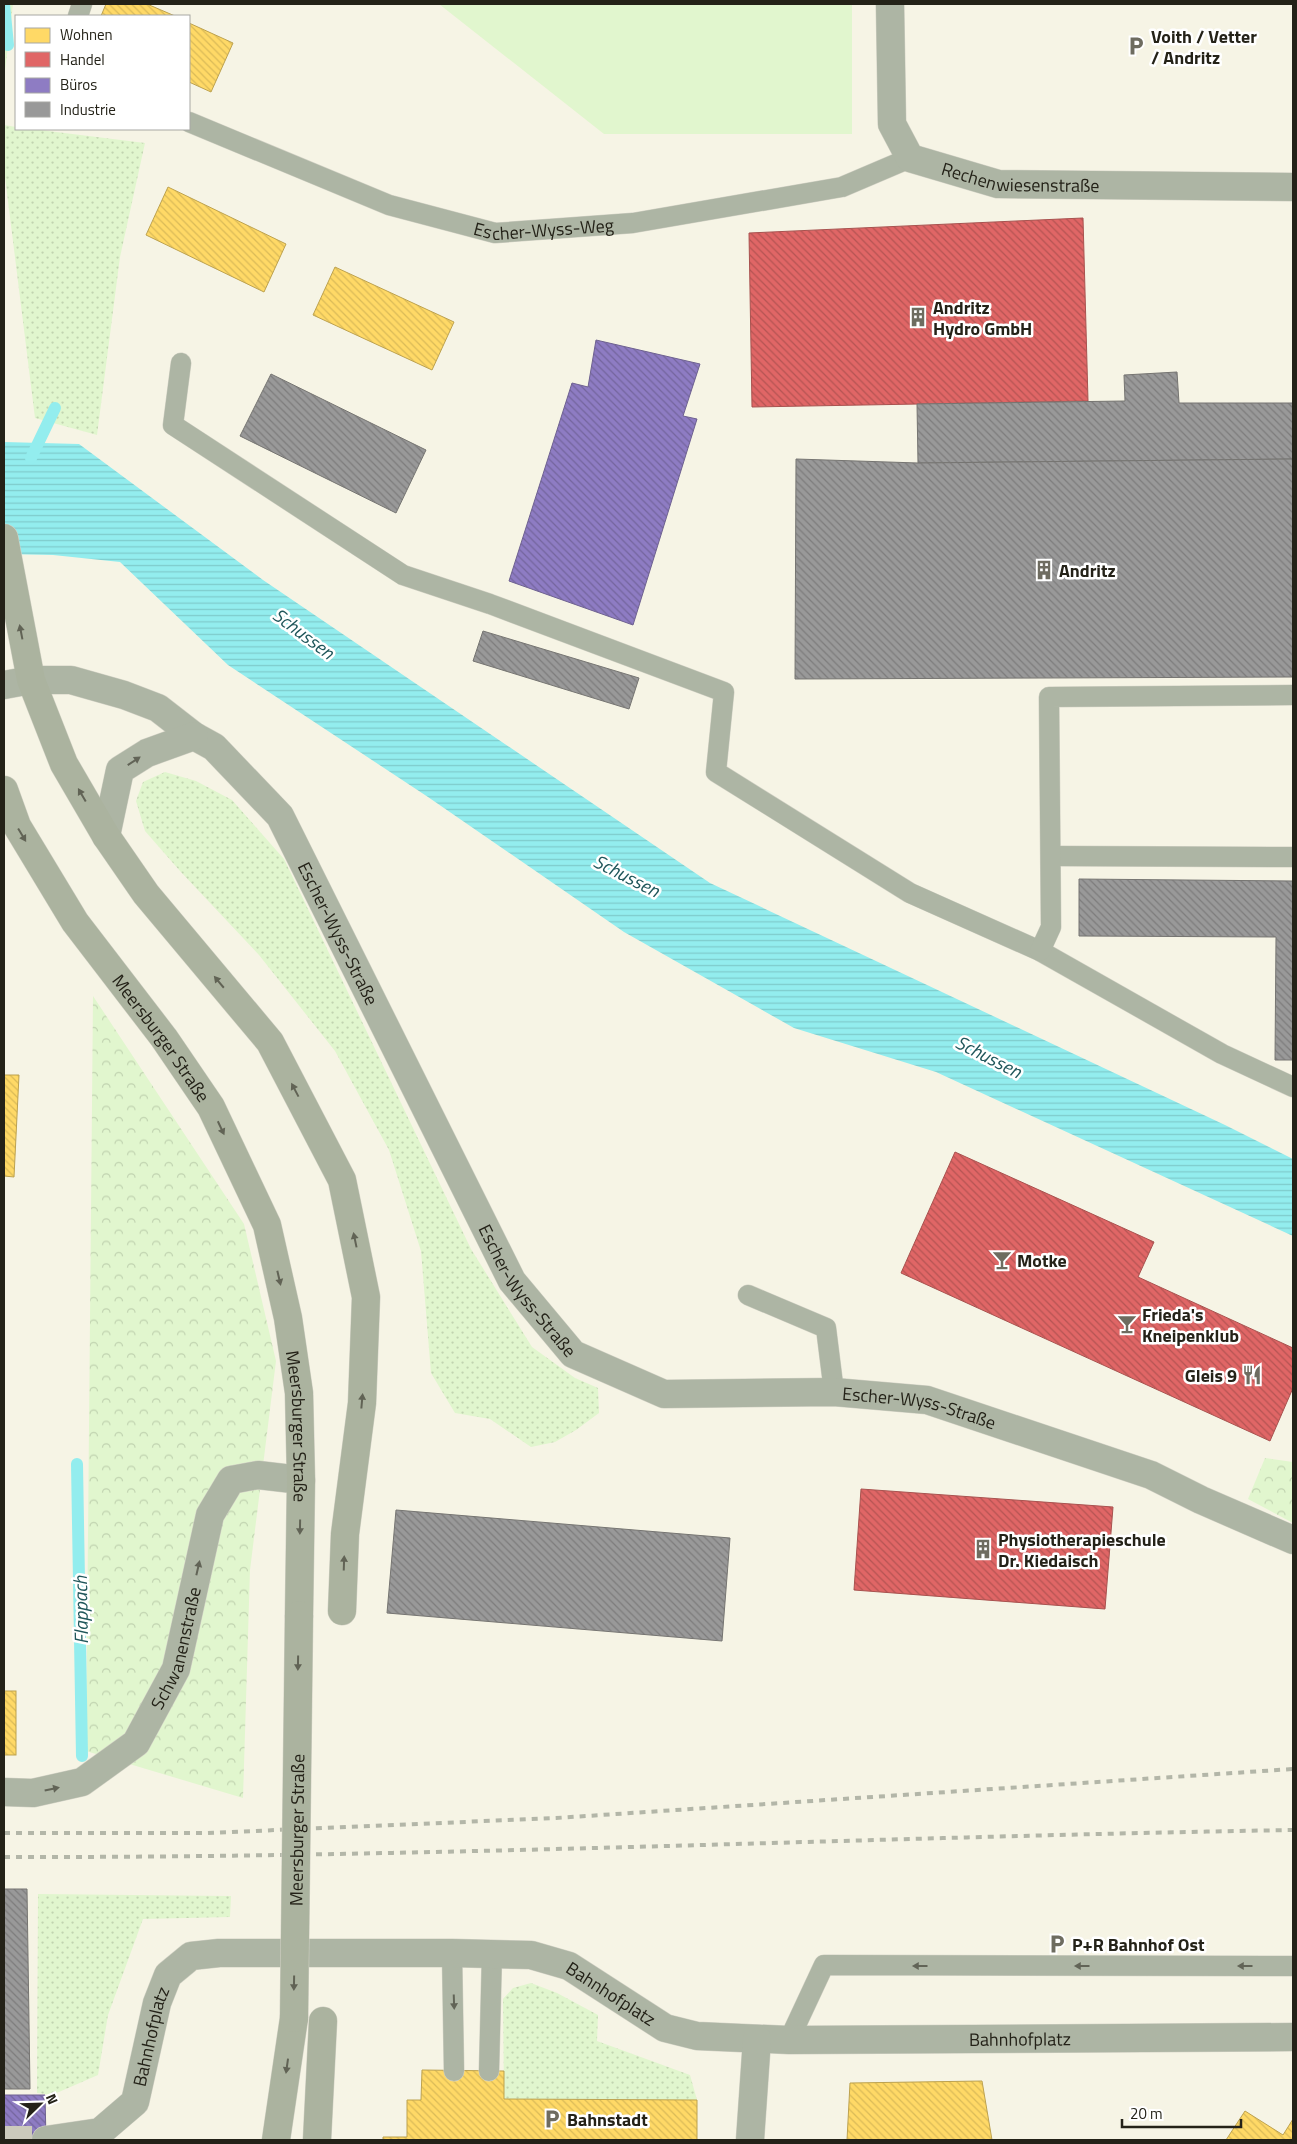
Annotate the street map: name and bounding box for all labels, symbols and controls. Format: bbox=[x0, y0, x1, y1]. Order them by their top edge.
legend bbox=[15, 15, 190, 130]
text: Wohnen bbox=[60, 23, 113, 46]
place label: Voith / Vetter / Andritz bbox=[1151, 23, 1257, 71]
parking icon: Voith / Vetter / Andritz bbox=[1125, 35, 1147, 57]
text: Handel bbox=[60, 48, 105, 71]
text: Büros bbox=[60, 73, 97, 96]
text: Industrie bbox=[60, 98, 116, 121]
street label: Rechenwiesenstraße bbox=[939, 155, 1100, 199]
street label: Escher-Wyss-Weg bbox=[471, 211, 615, 247]
place label: Andritz Hydro GmbH bbox=[933, 294, 1032, 342]
building icon: Andritz Hydro GmbH bbox=[907, 306, 929, 328]
place label: Andritz bbox=[1059, 557, 1116, 584]
building icon: Andritz bbox=[1033, 559, 1055, 581]
water label: Schussen bbox=[267, 600, 341, 666]
one-way arrow bbox=[17, 624, 25, 640]
one-way arrow bbox=[127, 756, 141, 766]
one-way arrow bbox=[77, 788, 86, 802]
one-way arrow bbox=[17, 828, 27, 841]
water label: Schussen bbox=[589, 846, 666, 904]
street label: Escher-Wyss-Straße bbox=[291, 857, 386, 1010]
street label: Meersburger Straße bbox=[106, 968, 217, 1107]
one-way arrow bbox=[214, 976, 225, 989]
water label: Schussen bbox=[951, 1027, 1028, 1085]
one-way arrow bbox=[291, 1083, 299, 1098]
one-way arrow bbox=[217, 1121, 225, 1135]
street label: Escher-Wyss-Straße bbox=[472, 1219, 583, 1363]
one-way arrow bbox=[350, 1232, 358, 1248]
place label: Motke bbox=[1017, 1247, 1067, 1274]
bar icon: Motke bbox=[991, 1249, 1013, 1271]
one-way arrow bbox=[275, 1271, 283, 1286]
place label: Frieda's Kneipenklub bbox=[1142, 1301, 1239, 1349]
bar icon: Frieda's Kneipenklub bbox=[1116, 1313, 1138, 1335]
street label: Meersburger Straße bbox=[279, 1349, 315, 1502]
place label: Gleis 9 bbox=[1185, 1362, 1237, 1389]
restaurant icon: Gleis 9 bbox=[1241, 1364, 1263, 1386]
street label: Escher-Wyss-Straße bbox=[841, 1379, 1000, 1436]
one-way arrow bbox=[358, 1393, 366, 1409]
one-way arrow bbox=[296, 1519, 304, 1535]
place label: Physiotherapieschule Dr. Kiedaisch bbox=[998, 1526, 1166, 1574]
building icon: Physiotherapieschule Dr. Kiedaisch bbox=[972, 1538, 994, 1560]
one-way arrow bbox=[340, 1554, 348, 1570]
one-way arrow bbox=[195, 1559, 203, 1575]
water label: Flappach bbox=[65, 1575, 95, 1644]
street label: Schwanenstraße bbox=[143, 1584, 207, 1714]
one-way arrow bbox=[294, 1656, 302, 1672]
street label: Meersburger Straße bbox=[282, 1754, 311, 1906]
one-way arrow bbox=[44, 1785, 60, 1793]
place label: P+R Bahnhof Ost bbox=[1072, 1931, 1205, 1958]
parking icon: P+R Bahnhof Ost bbox=[1046, 1933, 1068, 1955]
street label: Bahnhofplatz bbox=[561, 1954, 661, 2032]
one-way arrow bbox=[911, 1962, 927, 1970]
one-way arrow bbox=[1074, 1962, 1090, 1970]
one-way arrow bbox=[1236, 1962, 1252, 1970]
one-way arrow bbox=[290, 1976, 298, 1992]
street label: Bahnhofplatz bbox=[125, 1982, 176, 2089]
one-way arrow bbox=[450, 1994, 458, 2010]
street label: Bahnhofplatz bbox=[969, 2025, 1071, 2052]
one-way arrow bbox=[282, 2058, 290, 2074]
north arrow bbox=[15, 2079, 65, 2129]
text: N bbox=[41, 2090, 64, 2107]
scale bar bbox=[1122, 2096, 1241, 2128]
text: 20 m bbox=[1130, 2102, 1163, 2125]
place label: Bahnstadt bbox=[567, 2106, 648, 2133]
parking icon: Bahnstadt bbox=[541, 2108, 563, 2130]

